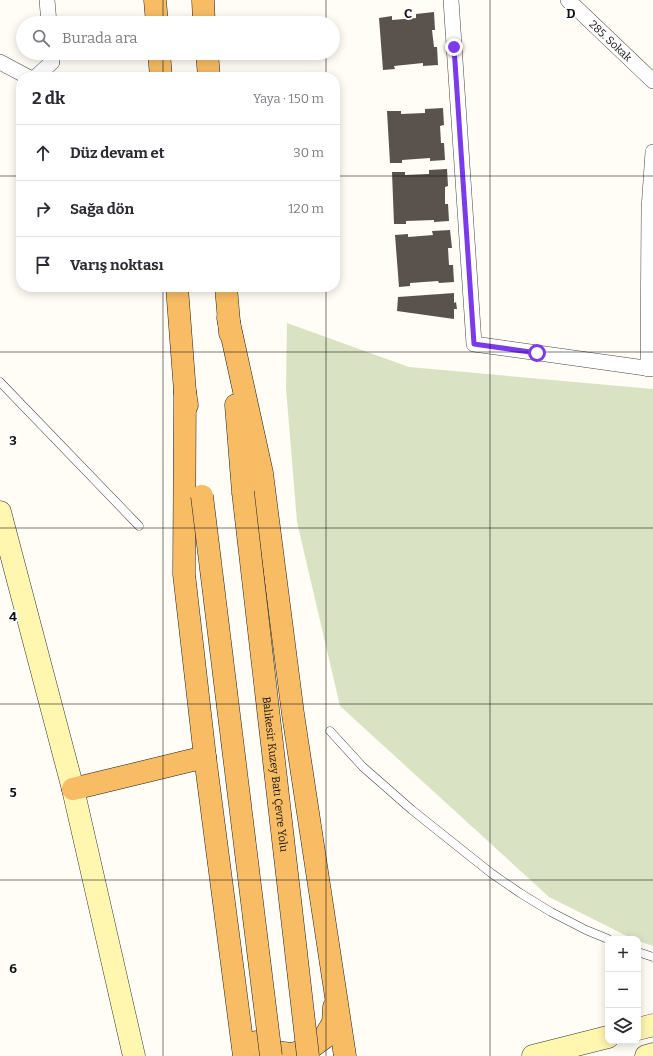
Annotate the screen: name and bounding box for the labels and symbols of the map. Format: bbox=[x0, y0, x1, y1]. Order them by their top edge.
text: C bbox=[404, 6, 412, 21]
text: D bbox=[566, 6, 576, 21]
street label: 285. Sokak bbox=[587, 17, 635, 64]
route end bbox=[445, 38, 463, 56]
route start bbox=[528, 344, 546, 362]
text: 3 bbox=[9, 433, 17, 448]
text: 4 bbox=[9, 609, 17, 624]
street label: Balıkesir Kuzey Batı Çevre Yolu bbox=[260, 696, 291, 853]
text: 5 bbox=[9, 785, 17, 800]
text: 6 bbox=[9, 961, 17, 976]

